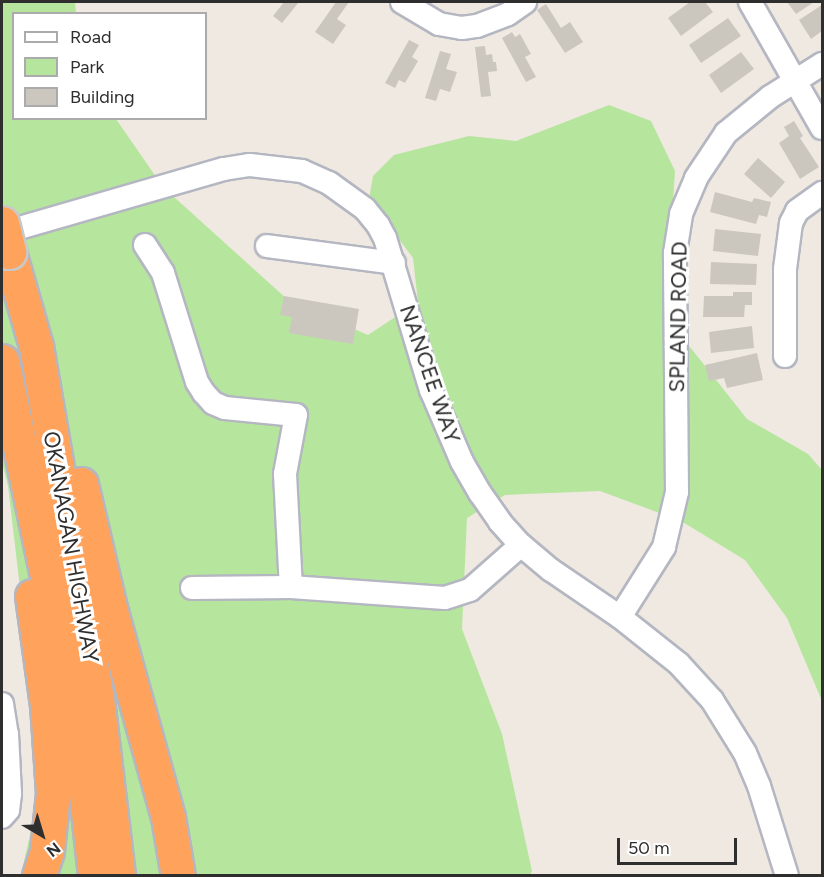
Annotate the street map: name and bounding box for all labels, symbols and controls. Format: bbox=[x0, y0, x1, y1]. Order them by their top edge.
legend bbox=[12, 12, 207, 120]
text: Road bbox=[70, 26, 111, 48]
text: Park bbox=[70, 56, 104, 78]
text: Building bbox=[70, 86, 135, 108]
street label: SPLAND ROAD bbox=[663, 241, 693, 393]
street label: NANCEE WAY bbox=[394, 301, 466, 447]
street label: OKANAGAN HIGHWAY bbox=[38, 429, 104, 665]
north arrow bbox=[12, 805, 72, 865]
scale bar bbox=[620, 826, 740, 864]
text: 50 m bbox=[628, 837, 670, 859]
text: N bbox=[43, 838, 64, 861]

